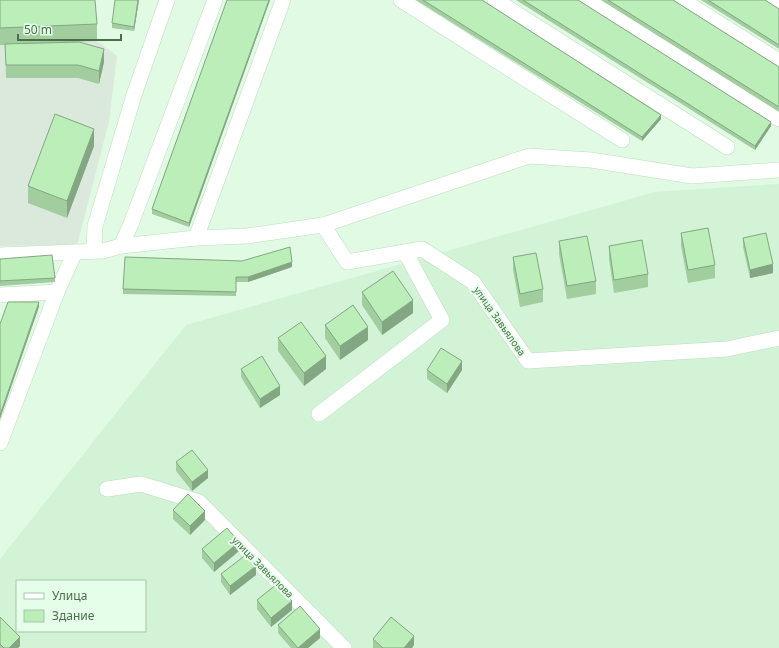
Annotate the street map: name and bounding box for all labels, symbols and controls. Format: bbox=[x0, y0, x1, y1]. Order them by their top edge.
scale bar bbox=[18, 16, 121, 42]
text: 50 m bbox=[24, 21, 52, 38]
street label: улица Завьялова bbox=[471, 283, 529, 359]
street label: улица Завьялова bbox=[229, 533, 297, 601]
legend bbox=[16, 580, 146, 632]
text: Улица bbox=[52, 587, 87, 604]
text: Здание bbox=[52, 607, 95, 624]

